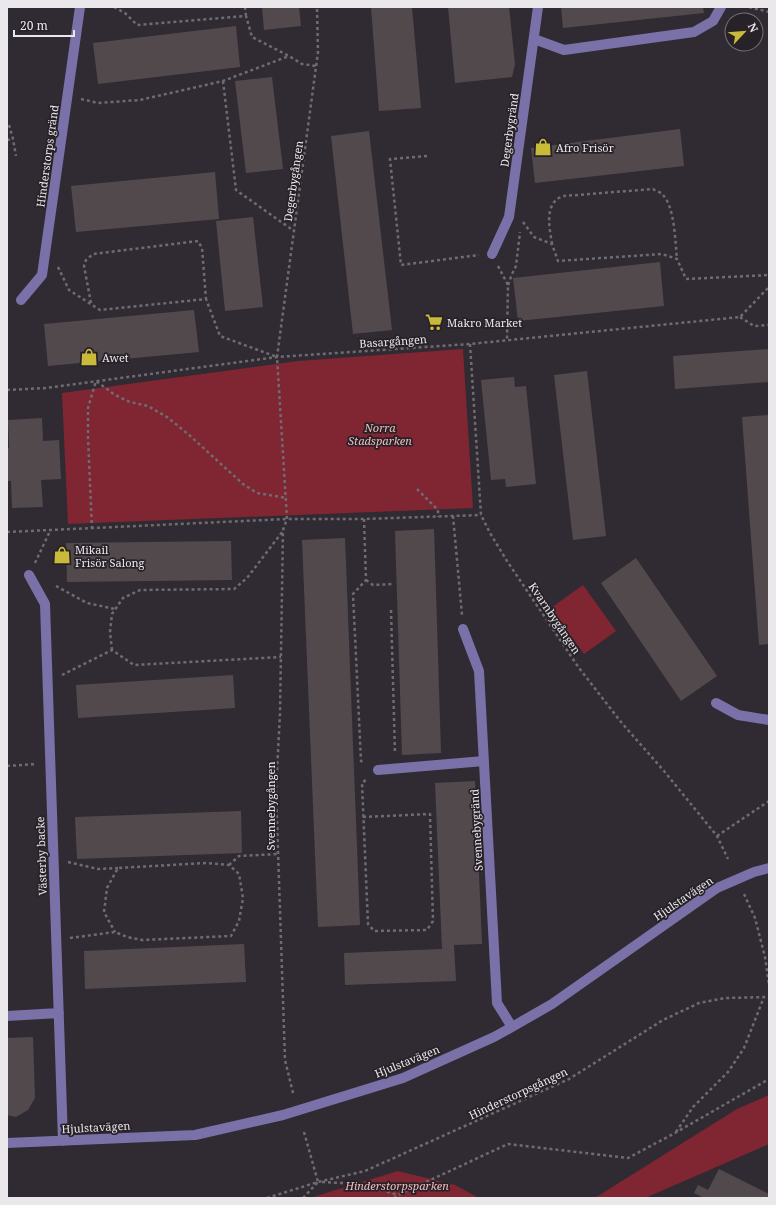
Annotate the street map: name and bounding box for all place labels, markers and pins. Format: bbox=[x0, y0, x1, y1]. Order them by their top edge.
shop icon: Afro Frisör bbox=[533, 137, 553, 157]
place label: Afro Frisör bbox=[556, 140, 615, 155]
supermarket icon: Makro Market bbox=[424, 312, 444, 332]
place label: Makro Market bbox=[447, 315, 522, 330]
shop icon: Awet bbox=[79, 347, 99, 367]
place label: Awet bbox=[102, 350, 129, 365]
place label: Mikail Frisör Salong bbox=[75, 542, 145, 570]
shop icon: Mikail Frisör Salong bbox=[52, 545, 72, 565]

